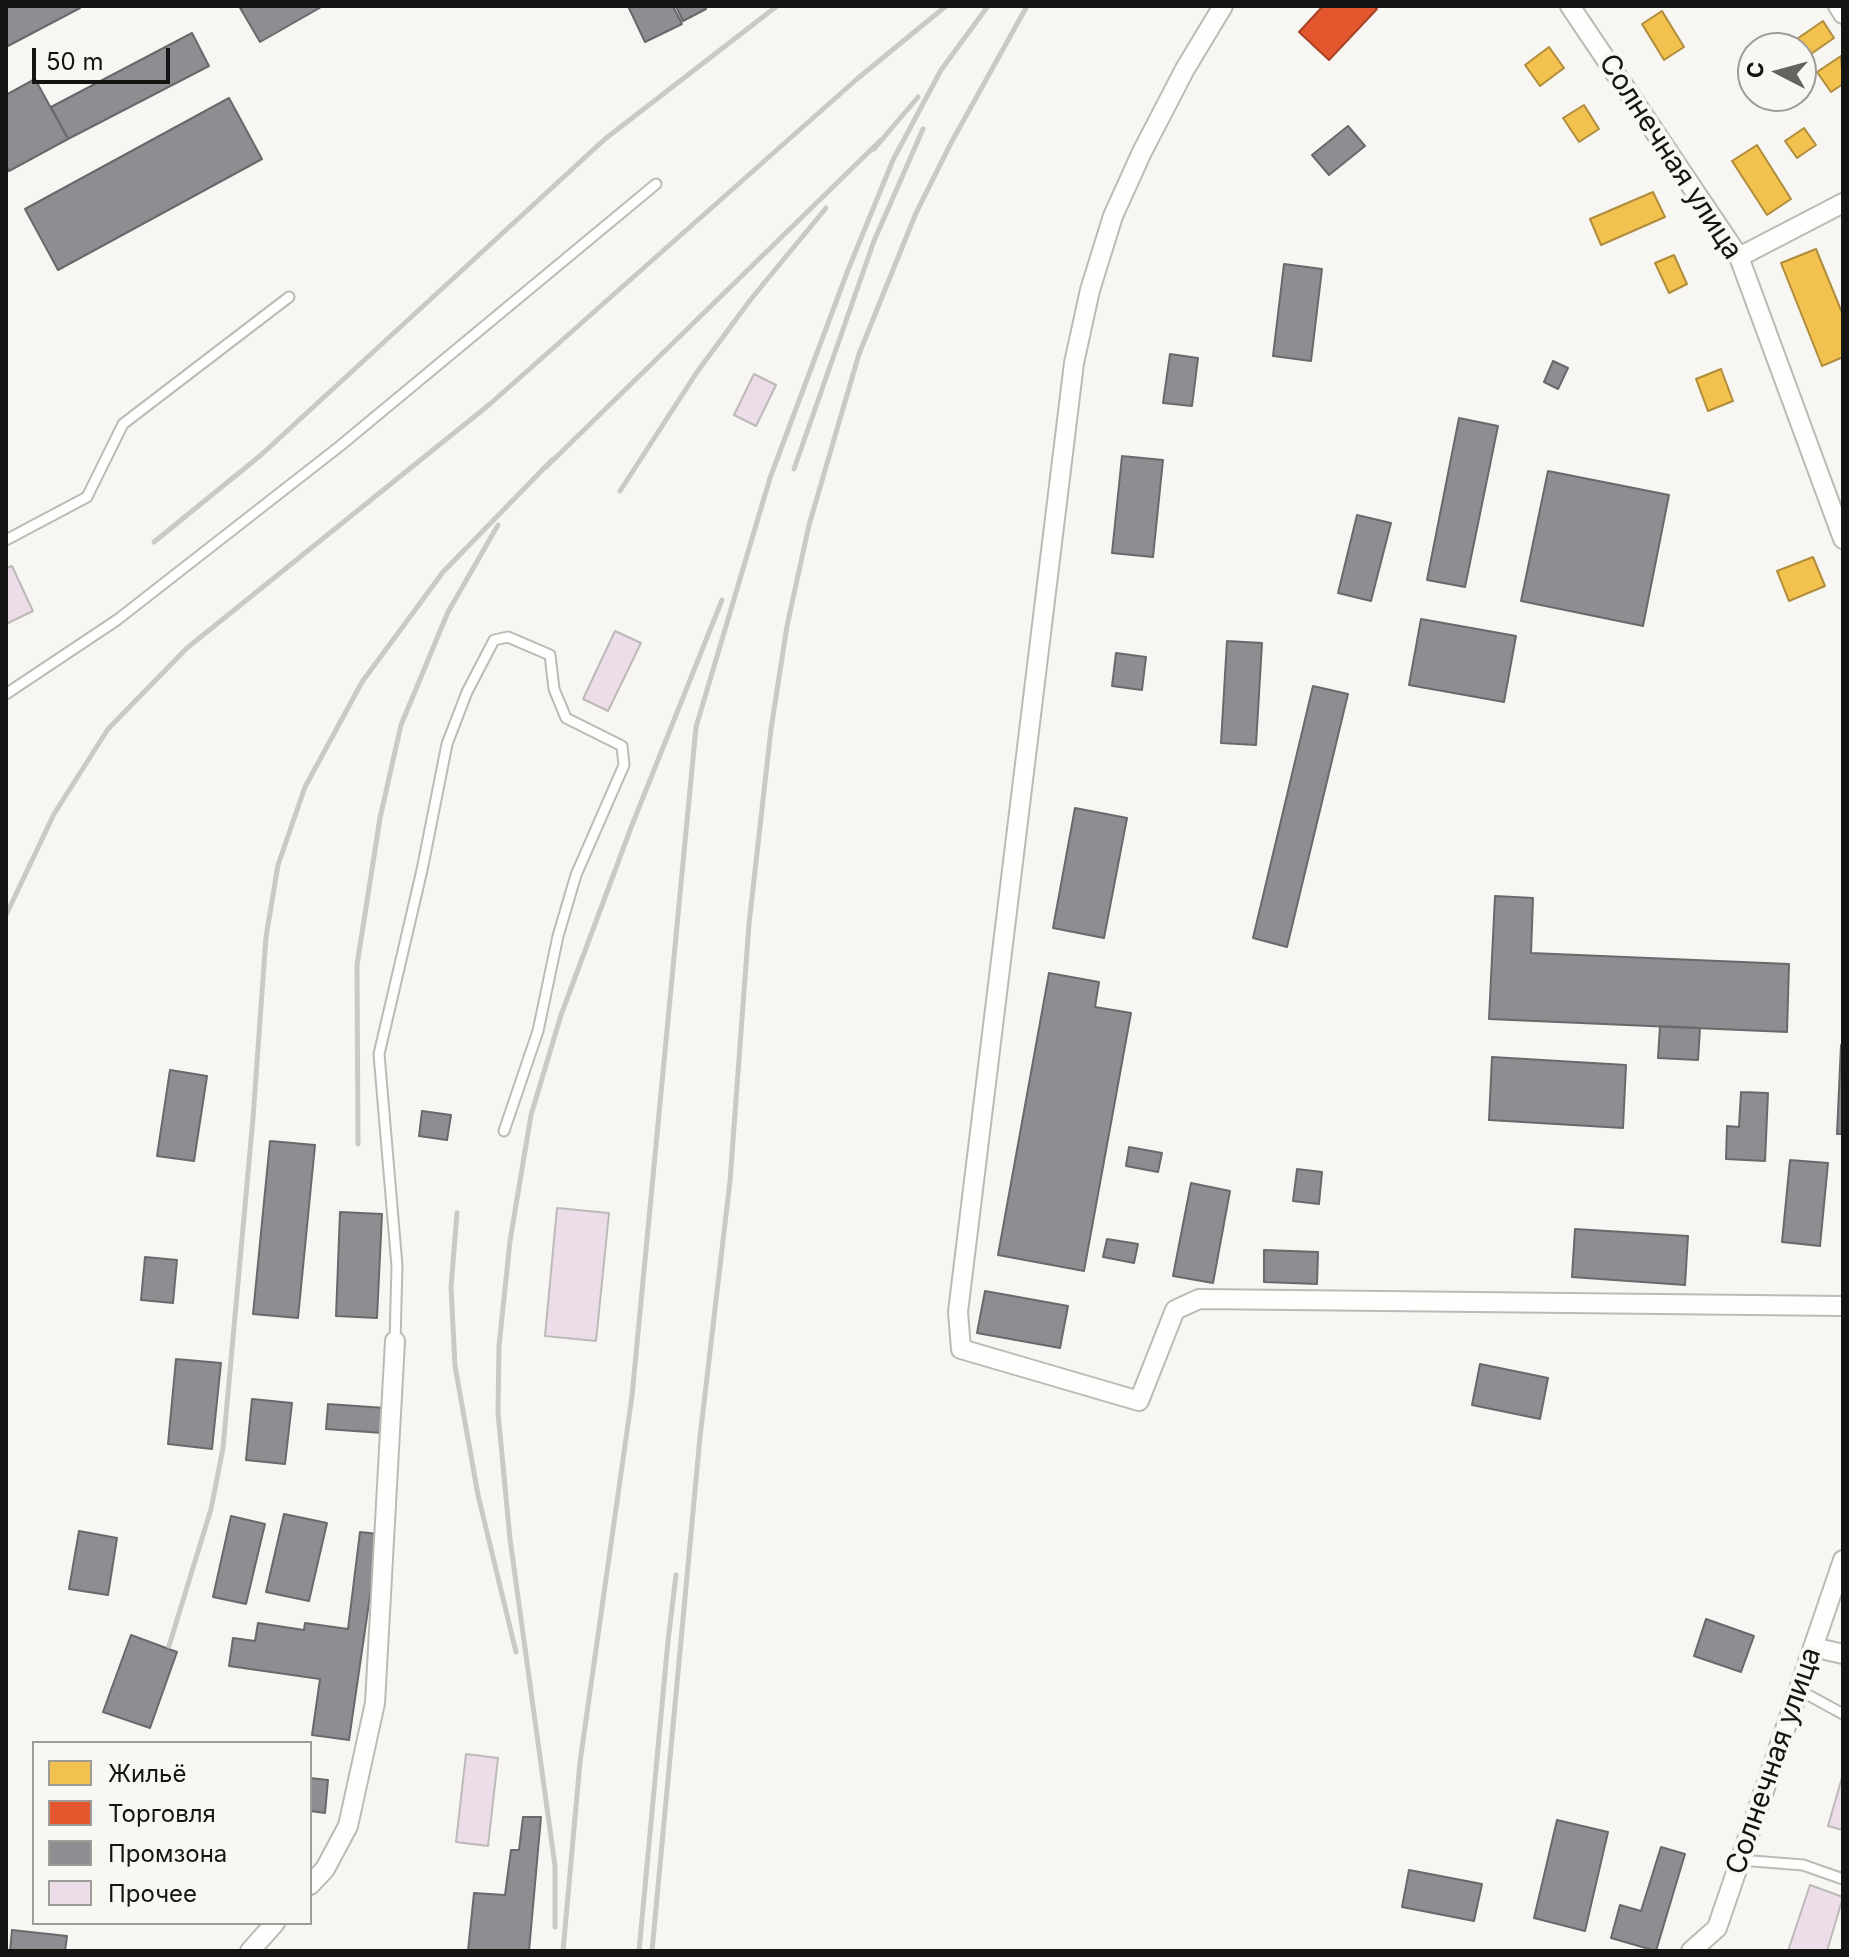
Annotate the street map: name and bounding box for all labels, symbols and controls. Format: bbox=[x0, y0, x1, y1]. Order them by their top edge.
scale bar bbox=[36, 32, 174, 82]
north arrow bbox=[1737, 32, 1817, 112]
text: 50 m bbox=[46, 47, 104, 76]
street label: Солнечная улица bbox=[1591, 48, 1749, 266]
text: С bbox=[1741, 60, 1769, 79]
street label: Солнечная улица bbox=[1719, 1643, 1829, 1879]
legend bbox=[32, 1741, 312, 1925]
text: Жильё bbox=[108, 1759, 186, 1788]
text: Торговля bbox=[108, 1799, 216, 1828]
text: Промзона bbox=[108, 1839, 227, 1868]
text: Прочее bbox=[108, 1879, 197, 1908]

